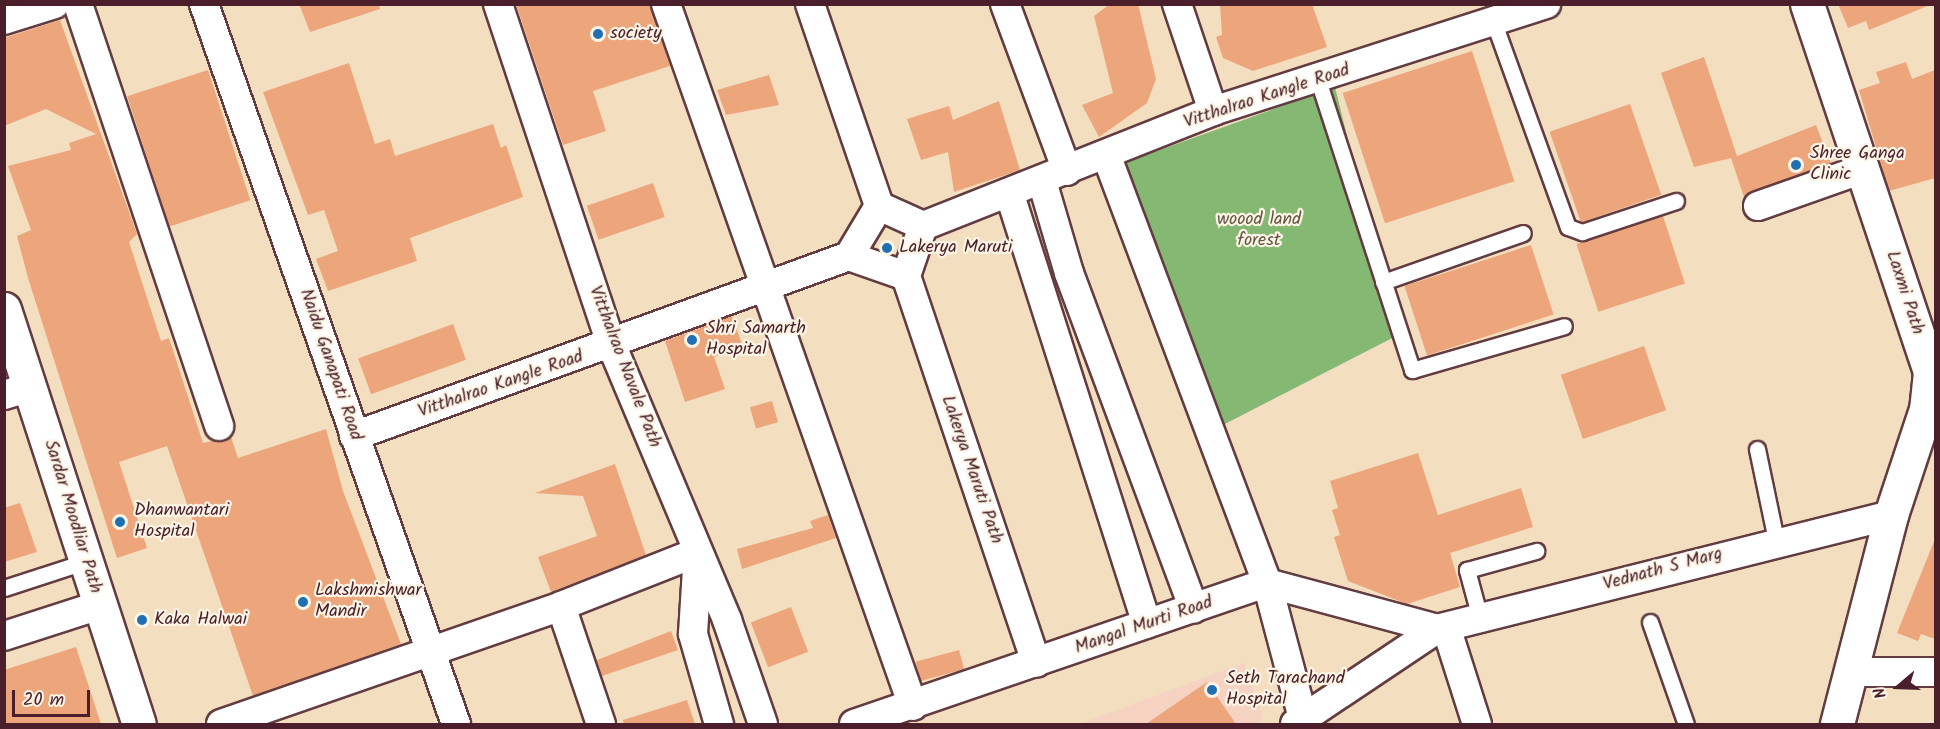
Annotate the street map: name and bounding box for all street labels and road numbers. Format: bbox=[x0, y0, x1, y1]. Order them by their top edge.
street label: Vitthalrao Kangle Road bbox=[1181, 60, 1353, 134]
street label: Laxmi Path bbox=[1880, 248, 1928, 338]
street label: Vitthalrao Navale Path bbox=[583, 283, 665, 451]
street label: Naidu Ganapati Road bbox=[294, 286, 366, 444]
street label: Vitthalrao Kangle Road bbox=[416, 347, 586, 423]
street label: Lakerya Maruti Path bbox=[935, 393, 1007, 547]
street label: Sardar Moodliar Path bbox=[38, 438, 106, 596]
street label: Vednath S Marg bbox=[1601, 544, 1725, 596]
street label: Mangal Murti Road bbox=[1072, 592, 1216, 660]

